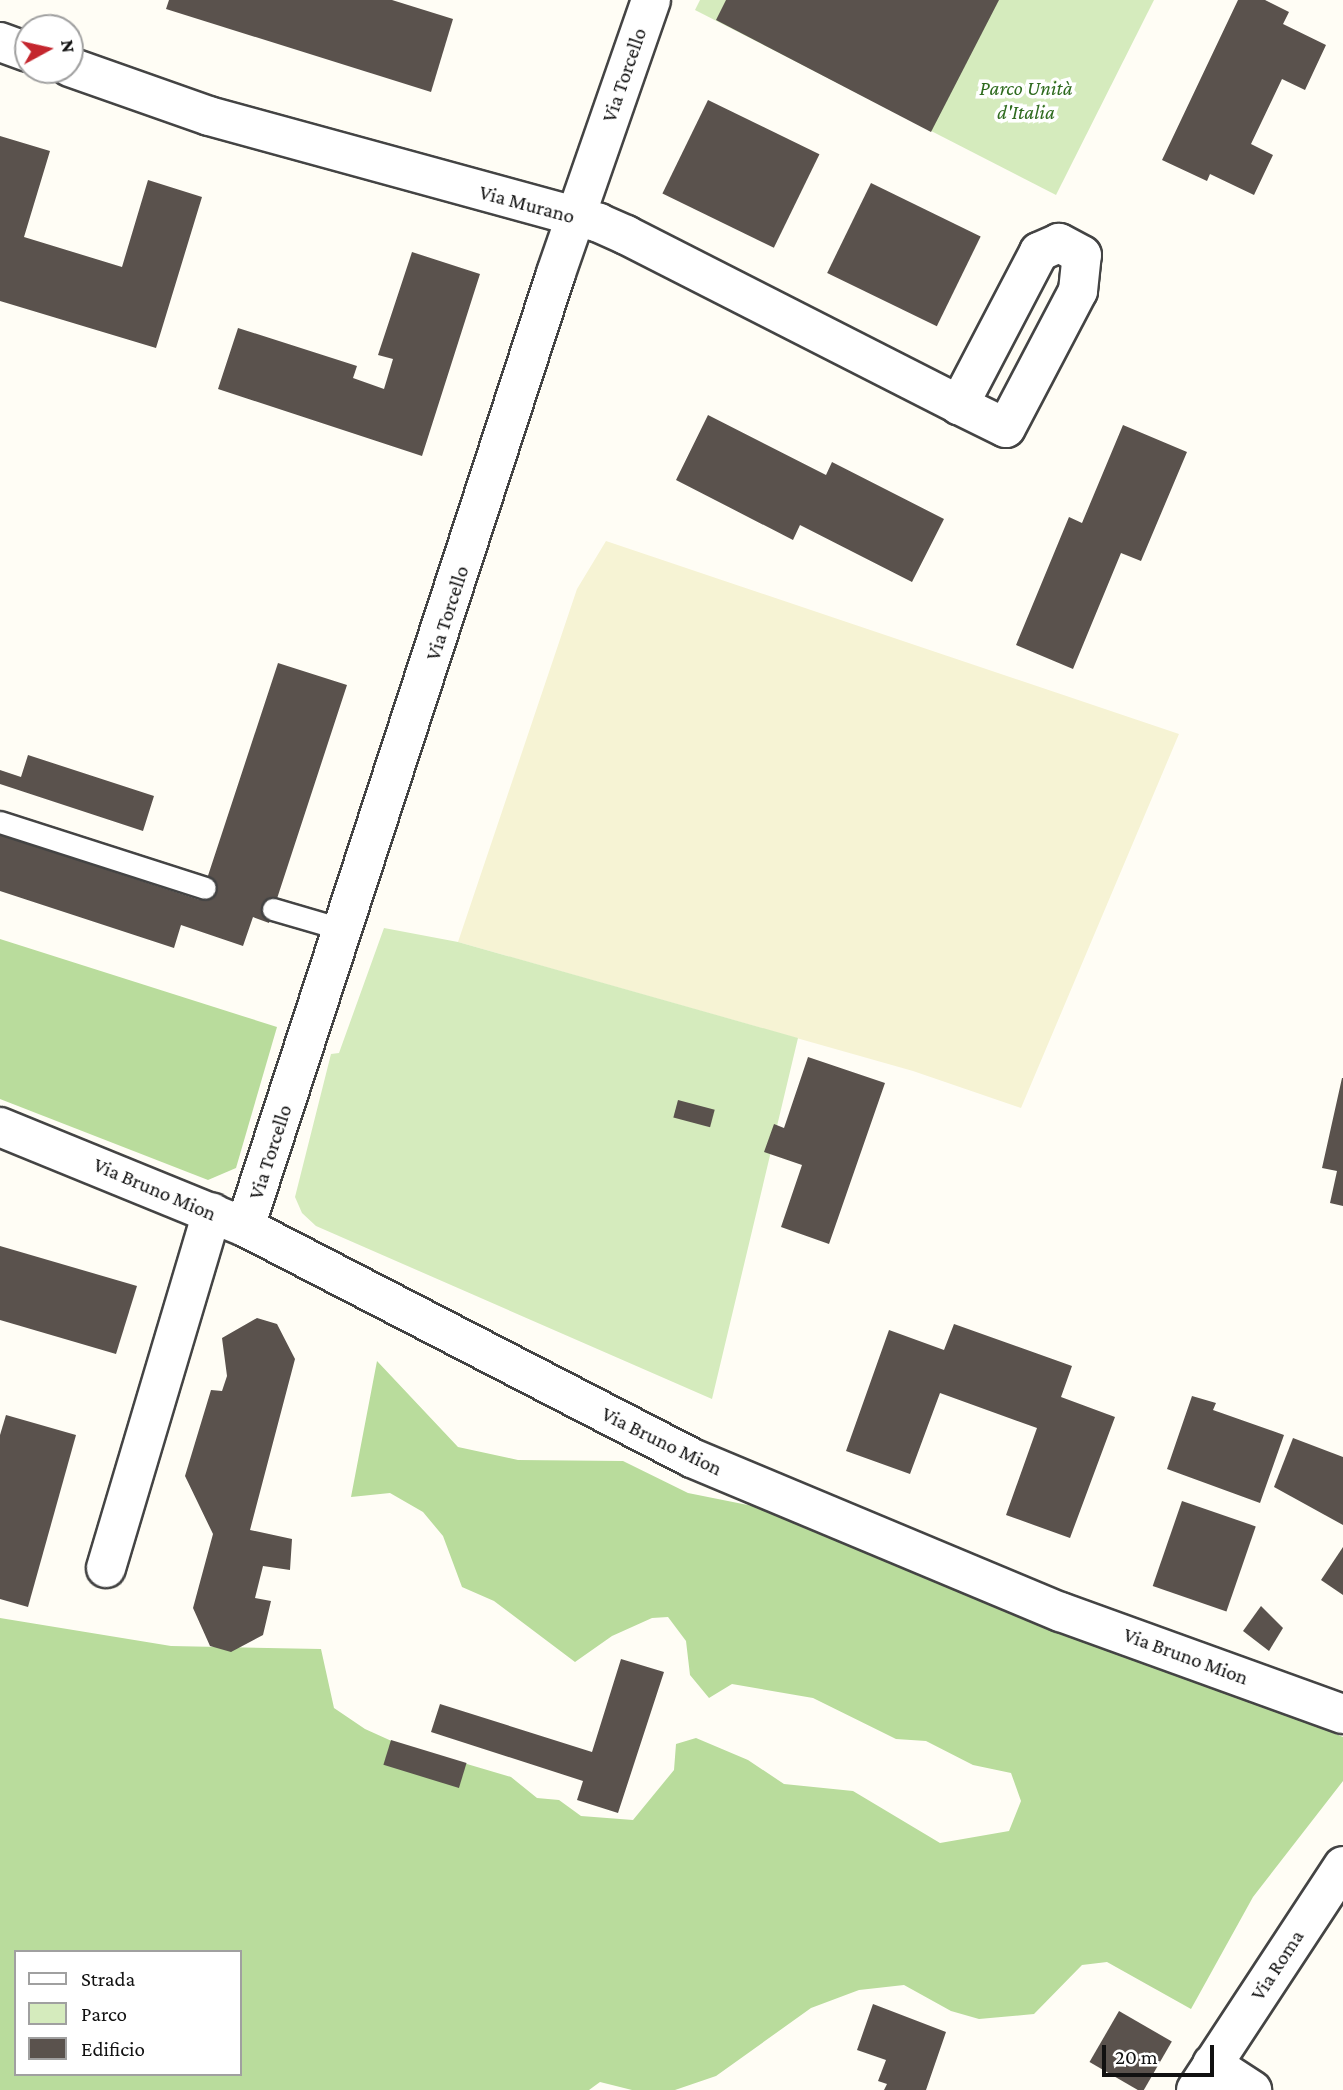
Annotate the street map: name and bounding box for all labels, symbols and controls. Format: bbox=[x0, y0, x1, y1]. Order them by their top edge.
north arrow bbox=[14, 14, 84, 84]
street label: Via Torcello bbox=[596, 25, 652, 125]
text: N bbox=[57, 38, 80, 54]
park label: Parco Unità d'Italia bbox=[979, 75, 1073, 125]
street label: Via Murano bbox=[476, 179, 578, 229]
street label: Via Torcello bbox=[420, 562, 474, 664]
street label: Via Torcello bbox=[243, 1101, 297, 1203]
street label: Via Bruno Mion bbox=[90, 1152, 220, 1226]
street label: Via Bruno Mion bbox=[598, 1401, 726, 1481]
street label: Via Bruno Mion bbox=[1120, 1622, 1252, 1690]
street label: Via Roma bbox=[1245, 1925, 1309, 2005]
legend bbox=[14, 1950, 242, 2076]
text: Strada bbox=[81, 1967, 135, 1991]
text: Parco bbox=[81, 2002, 127, 2026]
scale bar bbox=[1105, 2030, 1217, 2074]
text: Edificio bbox=[81, 2037, 145, 2061]
text: 20 m bbox=[1115, 2045, 1158, 2069]

